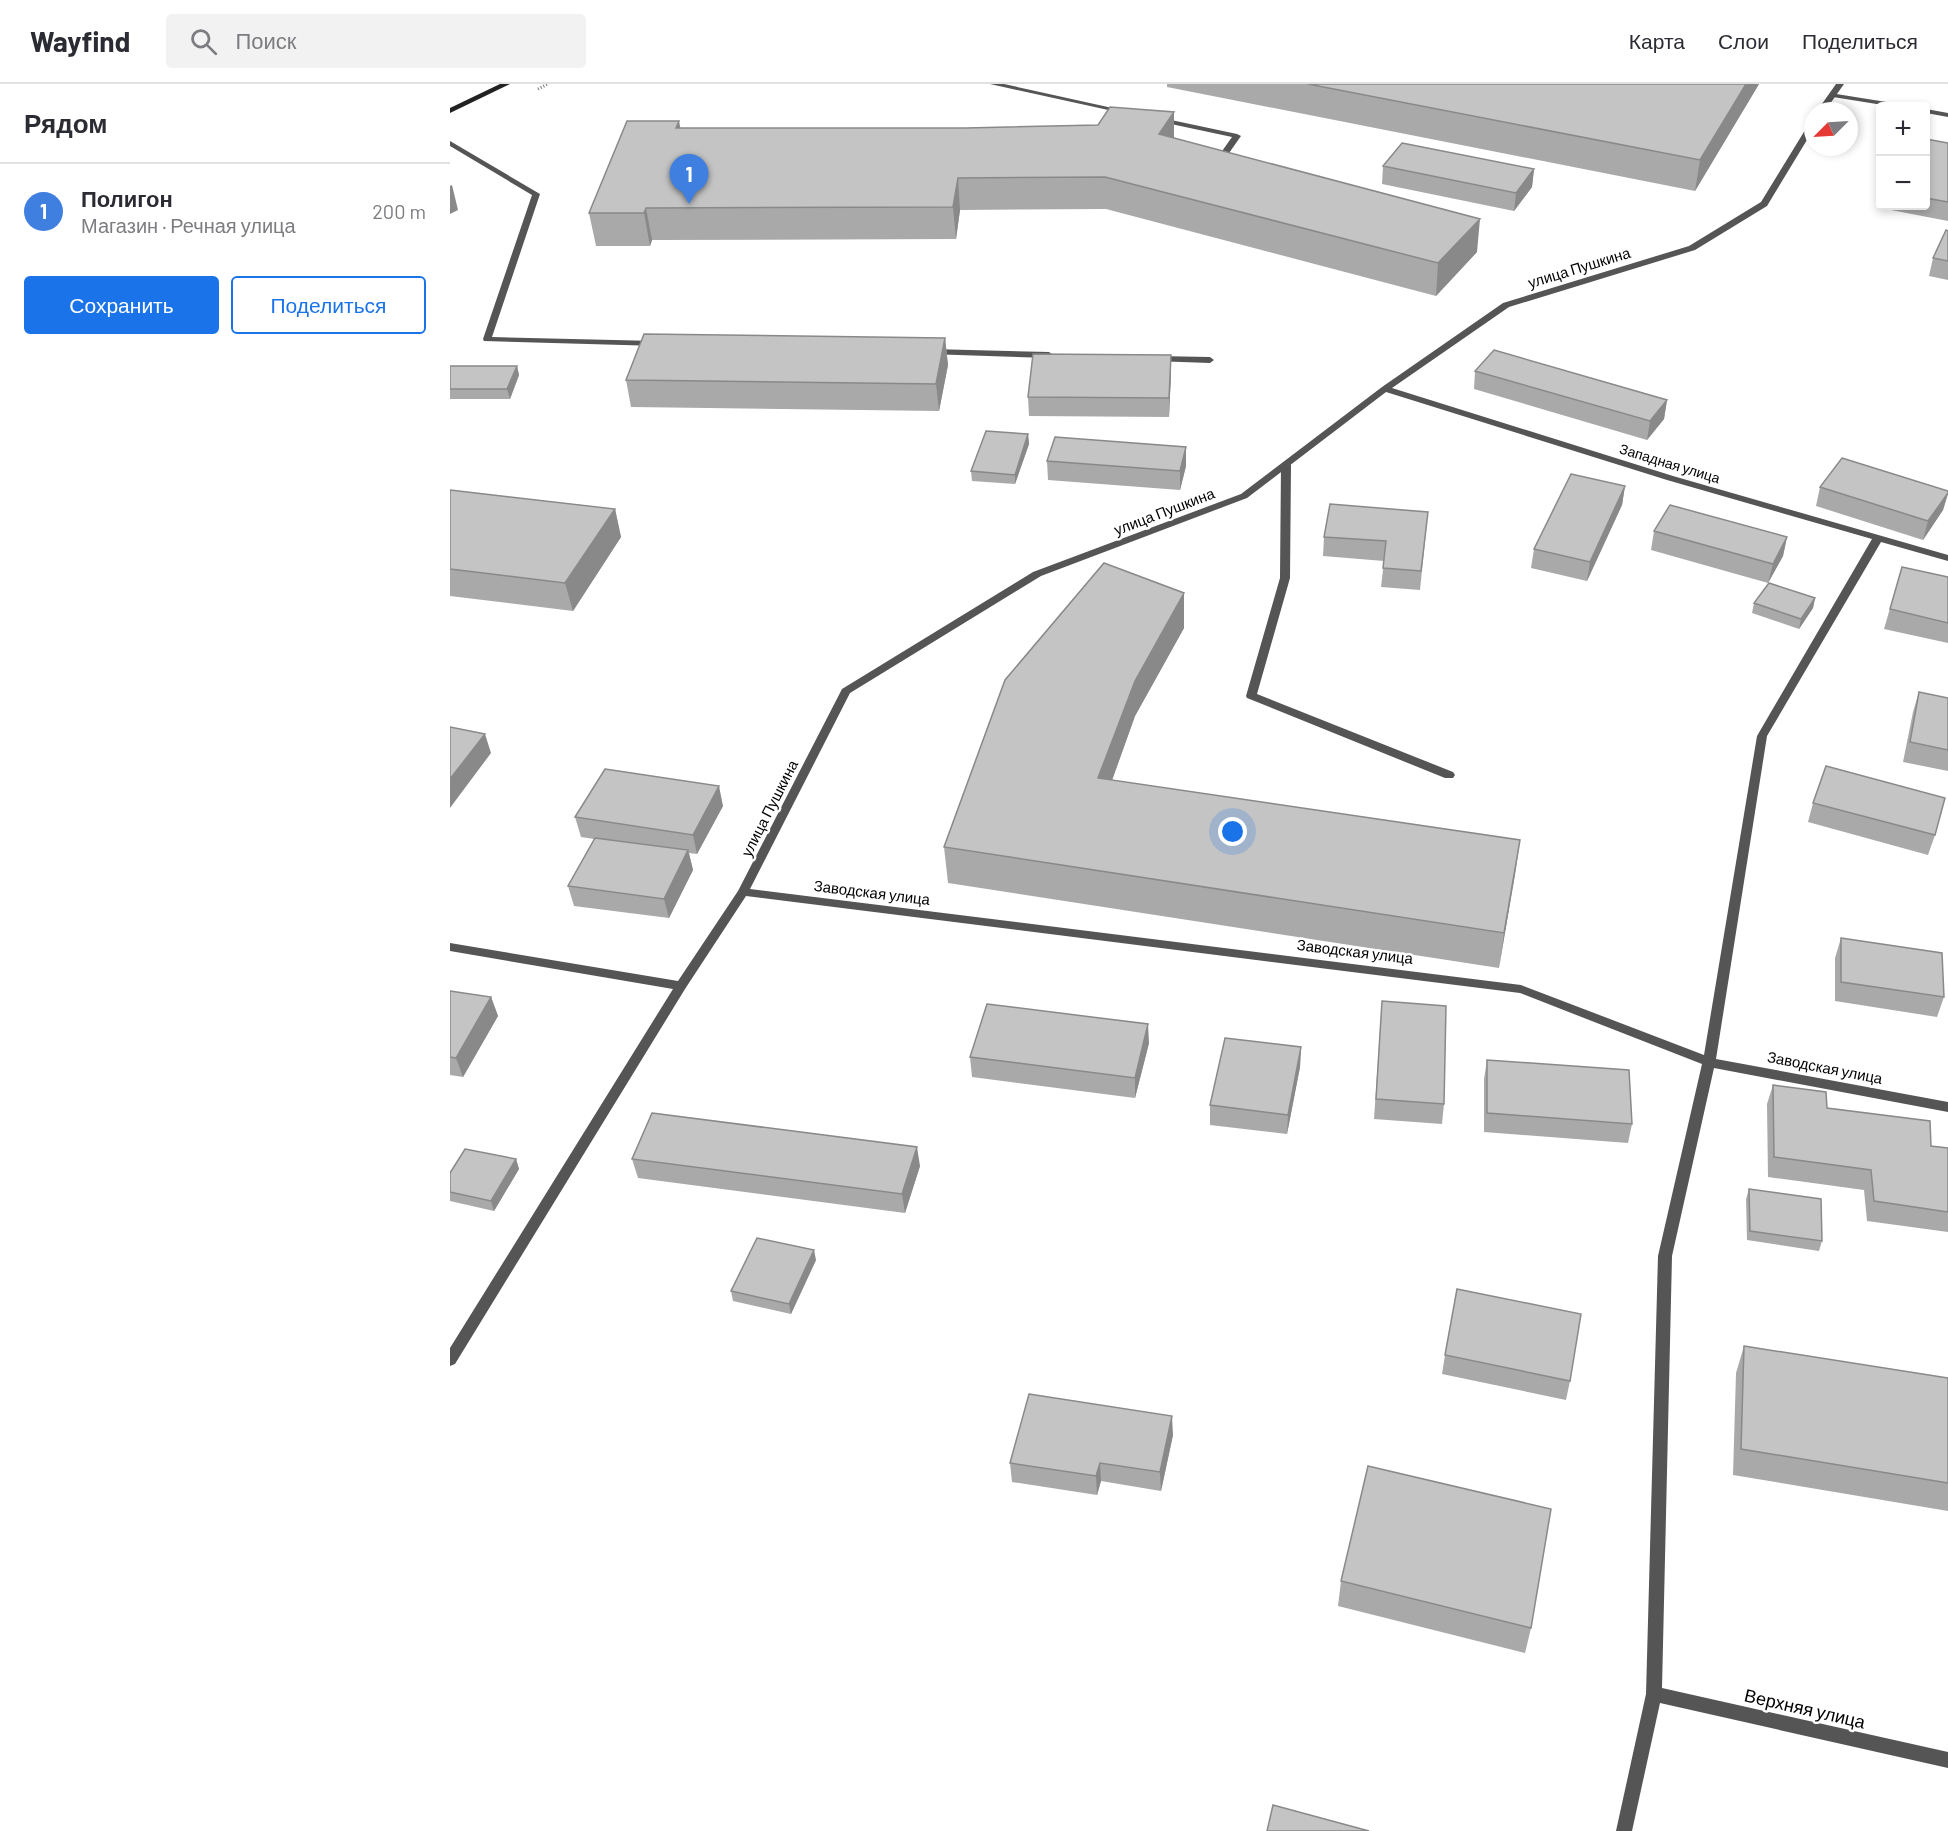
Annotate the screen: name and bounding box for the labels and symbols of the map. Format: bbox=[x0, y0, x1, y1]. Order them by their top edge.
north arrow bbox=[1804, 102, 1858, 156]
pin: 1 bbox=[670, 154, 708, 204]
street label: улица Пушкина bbox=[1526, 243, 1633, 291]
street label: Западная улица bbox=[1618, 440, 1722, 486]
street label: улица Пушкина bbox=[1111, 483, 1217, 538]
street label: улица Пушкина bbox=[737, 756, 801, 859]
your location bbox=[1218, 817, 1247, 846]
street label: Заводская улица bbox=[813, 876, 932, 908]
street label: Заводская улица bbox=[1296, 935, 1415, 967]
street label: Заводская улица bbox=[1766, 1047, 1885, 1087]
street label: Верхняя улица bbox=[1742, 1683, 1869, 1733]

